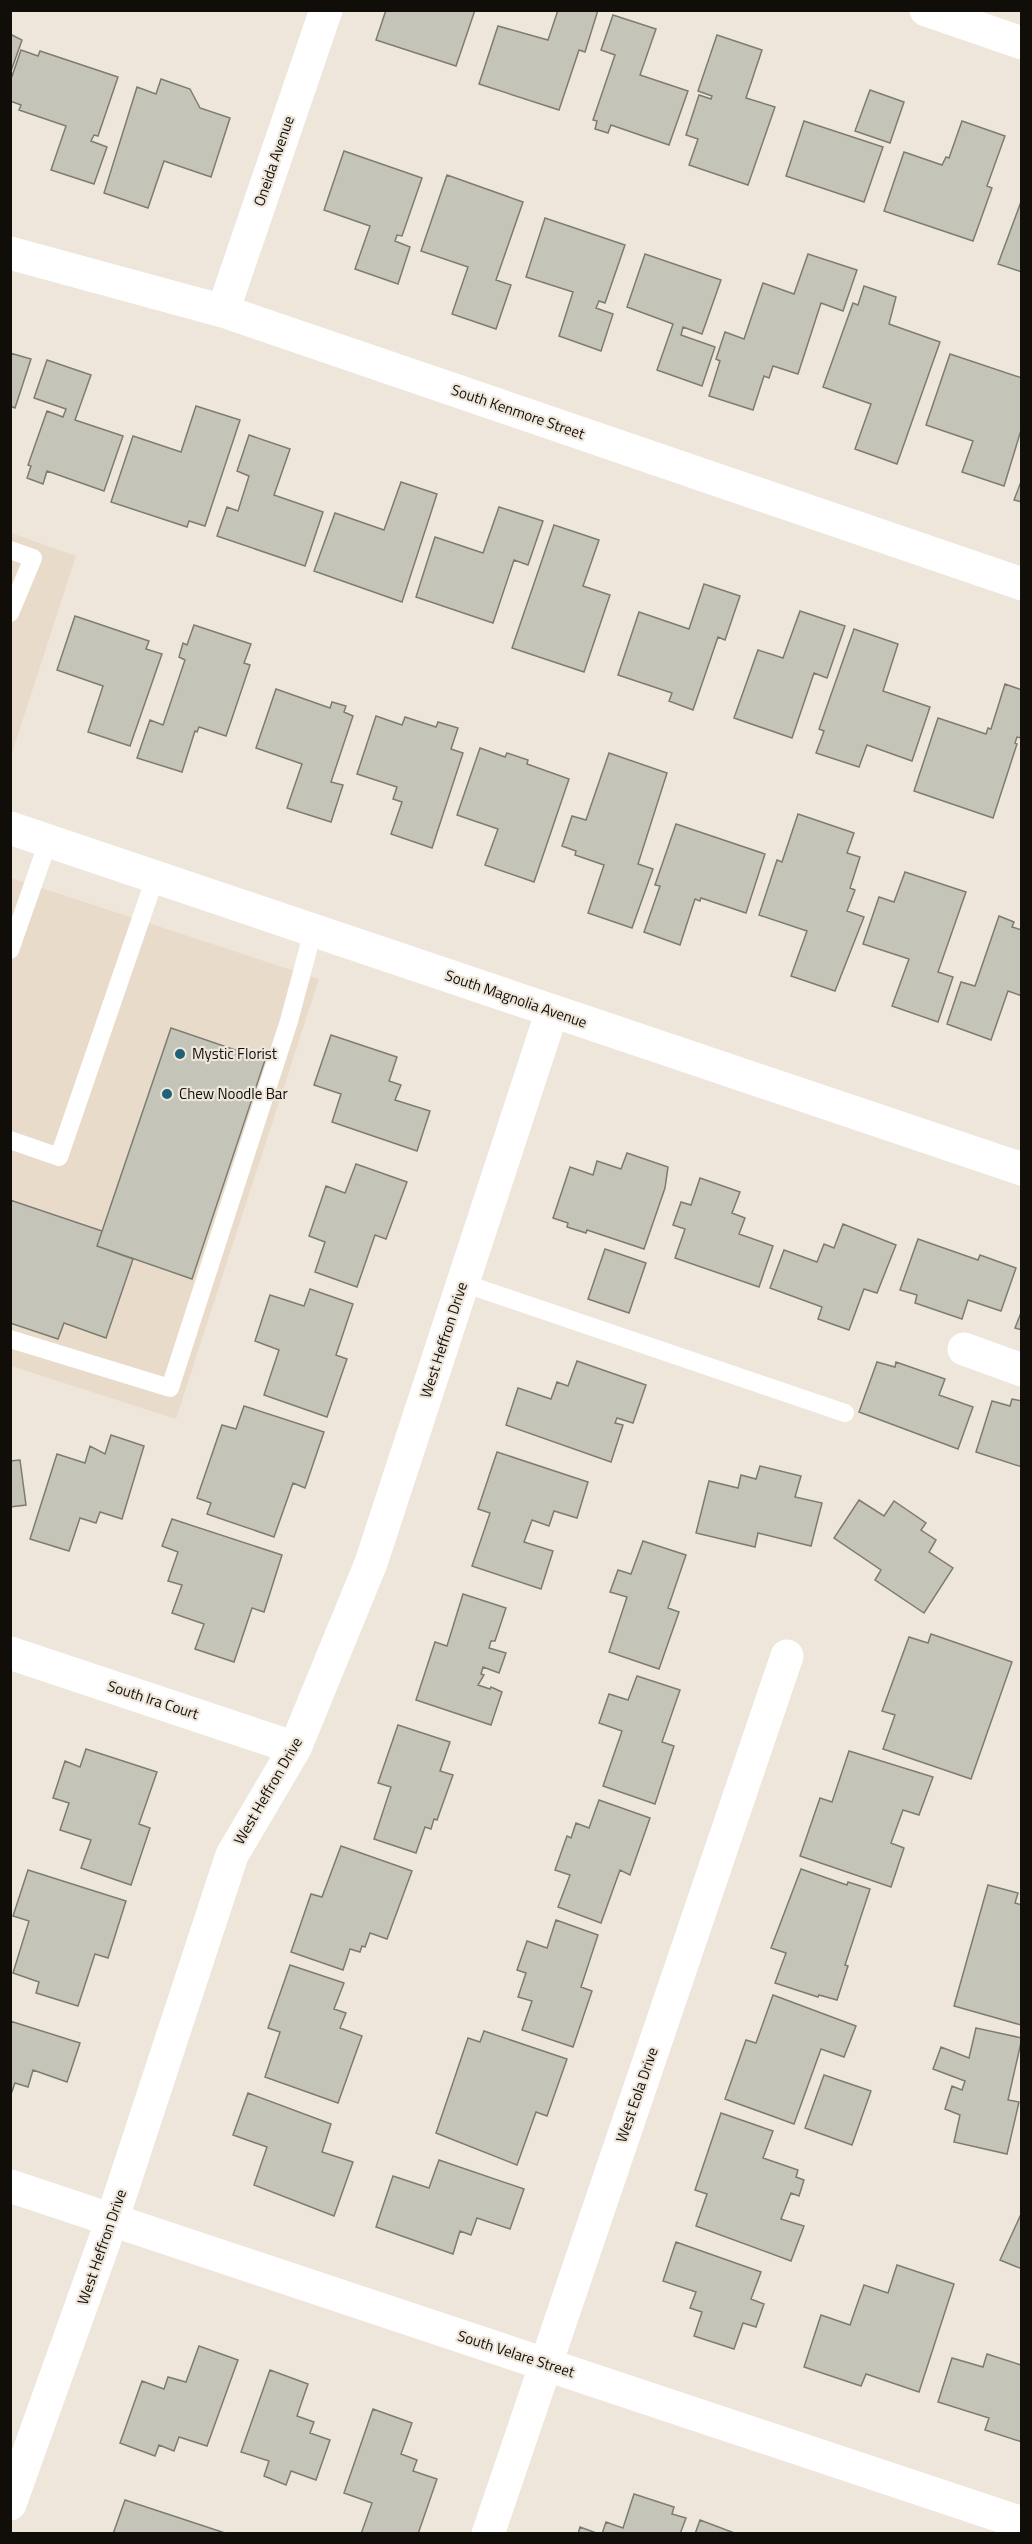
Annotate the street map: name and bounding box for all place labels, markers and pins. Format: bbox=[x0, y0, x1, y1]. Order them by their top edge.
place label: Mystic Florist bbox=[192, 1042, 278, 1065]
marker: Mystic Florist bbox=[173, 1047, 187, 1061]
place label: Chew Noodle Bar bbox=[179, 1082, 288, 1105]
marker: Chew Noodle Bar bbox=[160, 1087, 174, 1101]

